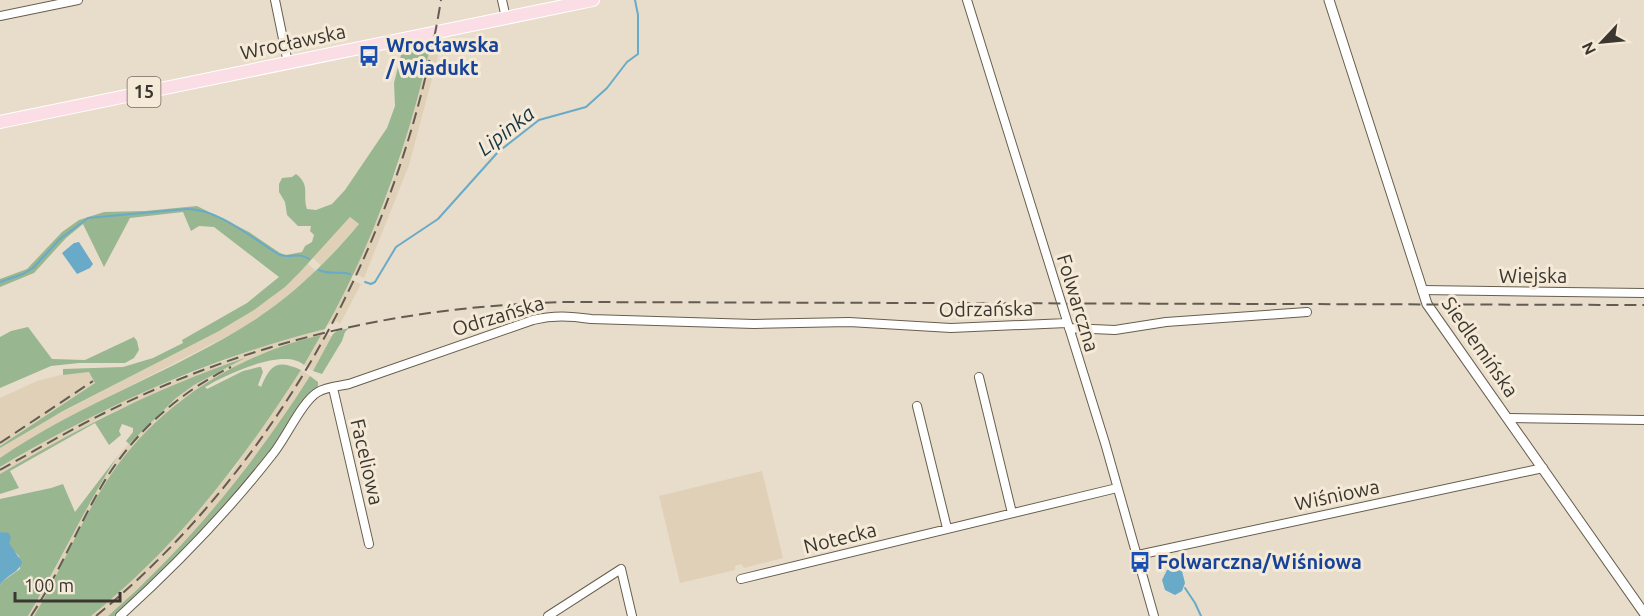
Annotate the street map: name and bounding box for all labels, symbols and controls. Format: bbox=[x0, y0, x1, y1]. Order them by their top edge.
north arrow bbox=[1572, 12, 1632, 72]
street label: Wrocławska bbox=[238, 19, 348, 64]
place label: Wrocławska / Wiadukt bbox=[385, 33, 499, 79]
text: N bbox=[1578, 39, 1599, 58]
bus stop icon: Wrocławska / Wiadukt bbox=[357, 44, 381, 68]
road number: 15 bbox=[128, 77, 160, 107]
water label: Lipinka bbox=[472, 101, 539, 160]
street label: Folwarczna bbox=[1053, 251, 1104, 354]
street label: Wiejska bbox=[1499, 264, 1567, 287]
street label: Odrzańska bbox=[449, 291, 547, 340]
street label: Siedlemińska bbox=[1437, 292, 1523, 401]
street label: Odrzańska bbox=[938, 296, 1034, 321]
street label: Faceliowa bbox=[346, 416, 389, 507]
street label: Wiśniowa bbox=[1292, 474, 1381, 515]
street label: Notecka bbox=[801, 517, 879, 558]
bus stop icon: Folwarczna/Wiśniowa bbox=[1128, 550, 1152, 574]
place label: Folwarczna/Wiśniowa bbox=[1157, 550, 1362, 573]
scale bar bbox=[15, 565, 120, 603]
text: 100 m bbox=[24, 575, 74, 595]

